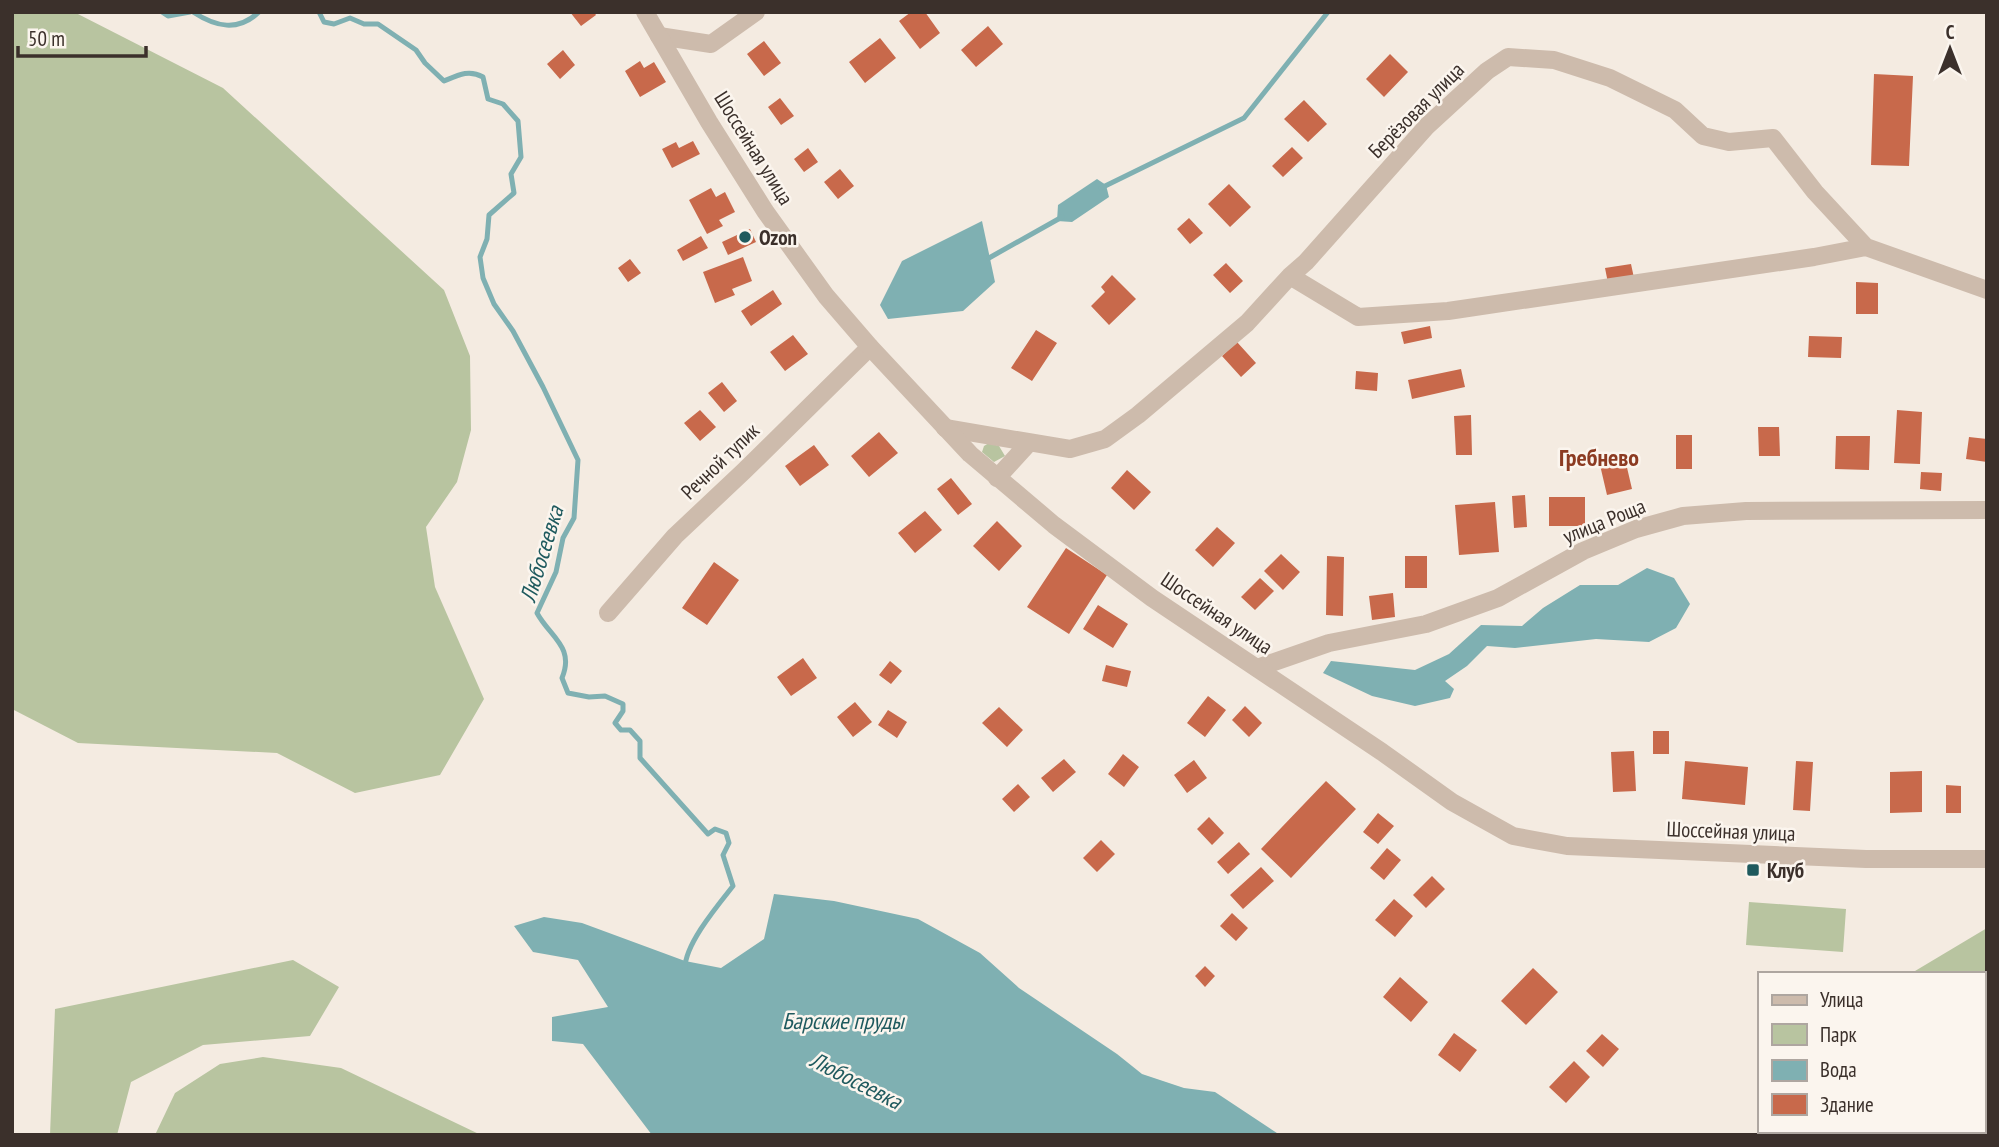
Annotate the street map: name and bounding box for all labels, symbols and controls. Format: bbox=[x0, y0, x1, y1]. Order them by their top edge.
scale bar bbox=[18, 14, 145, 58]
north arrow bbox=[1915, 14, 1985, 84]
text: С bbox=[1946, 20, 1955, 44]
text: 50 m bbox=[28, 25, 65, 52]
street label: Берёзовая улица bbox=[1362, 56, 1470, 164]
street label: Шоссейная улица bbox=[708, 86, 800, 210]
place label: Ozon bbox=[759, 224, 797, 251]
marker: Ozon bbox=[737, 229, 753, 245]
street label: Речной тупик bbox=[675, 417, 765, 505]
district label: Гребнево bbox=[1559, 442, 1639, 473]
street label: улица Роща bbox=[1559, 492, 1649, 550]
water label: Любосеевка bbox=[512, 501, 570, 606]
street label: Шоссейная улица bbox=[1156, 566, 1278, 660]
street label: Шоссейная улица bbox=[1666, 815, 1796, 847]
place label: Клуб bbox=[1767, 857, 1804, 884]
marker: Клуб bbox=[1745, 862, 1761, 878]
legend bbox=[1758, 972, 1985, 1133]
text: Улица bbox=[1820, 986, 1863, 1013]
water label: Барские пруды bbox=[782, 1006, 905, 1035]
text: Парк bbox=[1820, 1021, 1857, 1048]
water label: Любосеевка bbox=[805, 1044, 908, 1116]
text: Вода bbox=[1820, 1056, 1857, 1083]
text: Здание bbox=[1820, 1091, 1874, 1118]

